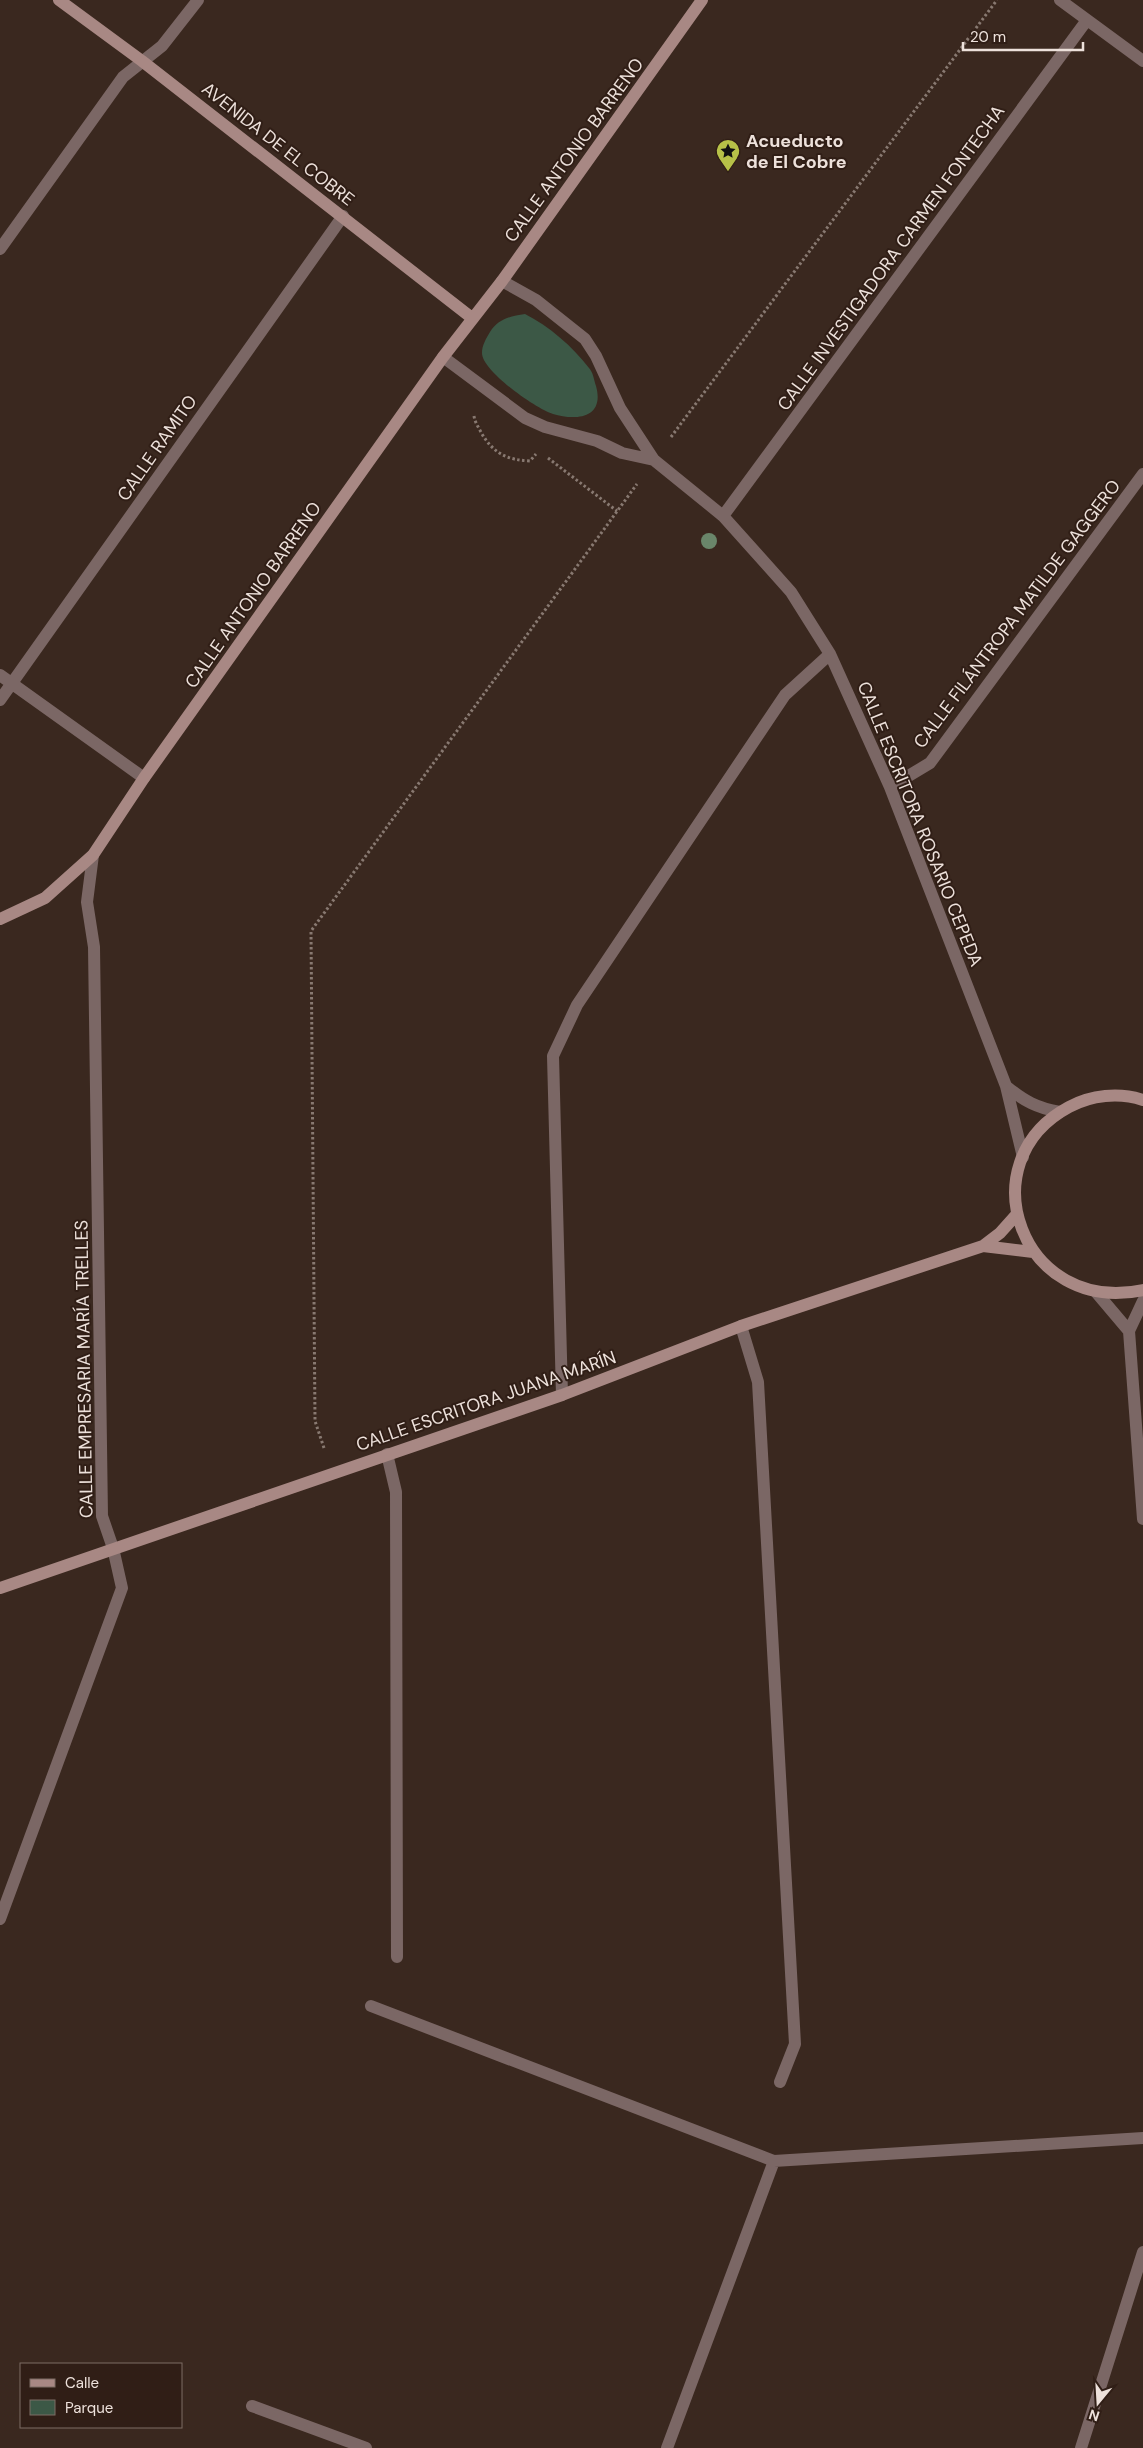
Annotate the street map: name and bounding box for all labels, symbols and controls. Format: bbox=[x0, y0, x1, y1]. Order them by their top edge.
scale bar bbox=[963, 20, 1083, 52]
text: 20 m bbox=[970, 27, 1006, 47]
street label: CALLE ANTONIO BARRENO bbox=[499, 53, 649, 247]
street label: AVENIDA DE EL COBRE bbox=[197, 77, 359, 211]
street label: CALLE INVESTIGADORA CARMEN FONTECHA bbox=[772, 100, 1010, 416]
place label: Acueducto de El Cobre bbox=[746, 129, 847, 174]
place icon: Acueducto de El Cobre bbox=[715, 138, 741, 172]
street label: CALLE RAMITO bbox=[112, 390, 202, 506]
street label: CALLE FILÁNTROPA MATILDE GAGGERO bbox=[908, 475, 1126, 753]
street label: CALLE ANTONIO BARRENO bbox=[179, 497, 327, 693]
street label: CALLE ESCRITORA ROSARIO CEPEDA bbox=[852, 678, 988, 970]
street label: CALLE EMPRESARIA MARÍA TRELLES bbox=[69, 1220, 99, 1518]
street label: CALLE ESCRITORA JUANA MARÍN bbox=[353, 1345, 619, 1457]
legend bbox=[20, 2363, 182, 2428]
text: Calle bbox=[65, 2373, 99, 2393]
north arrow bbox=[1073, 2378, 1123, 2428]
text: Parque bbox=[65, 2398, 113, 2418]
text: N bbox=[1086, 2405, 1102, 2426]

